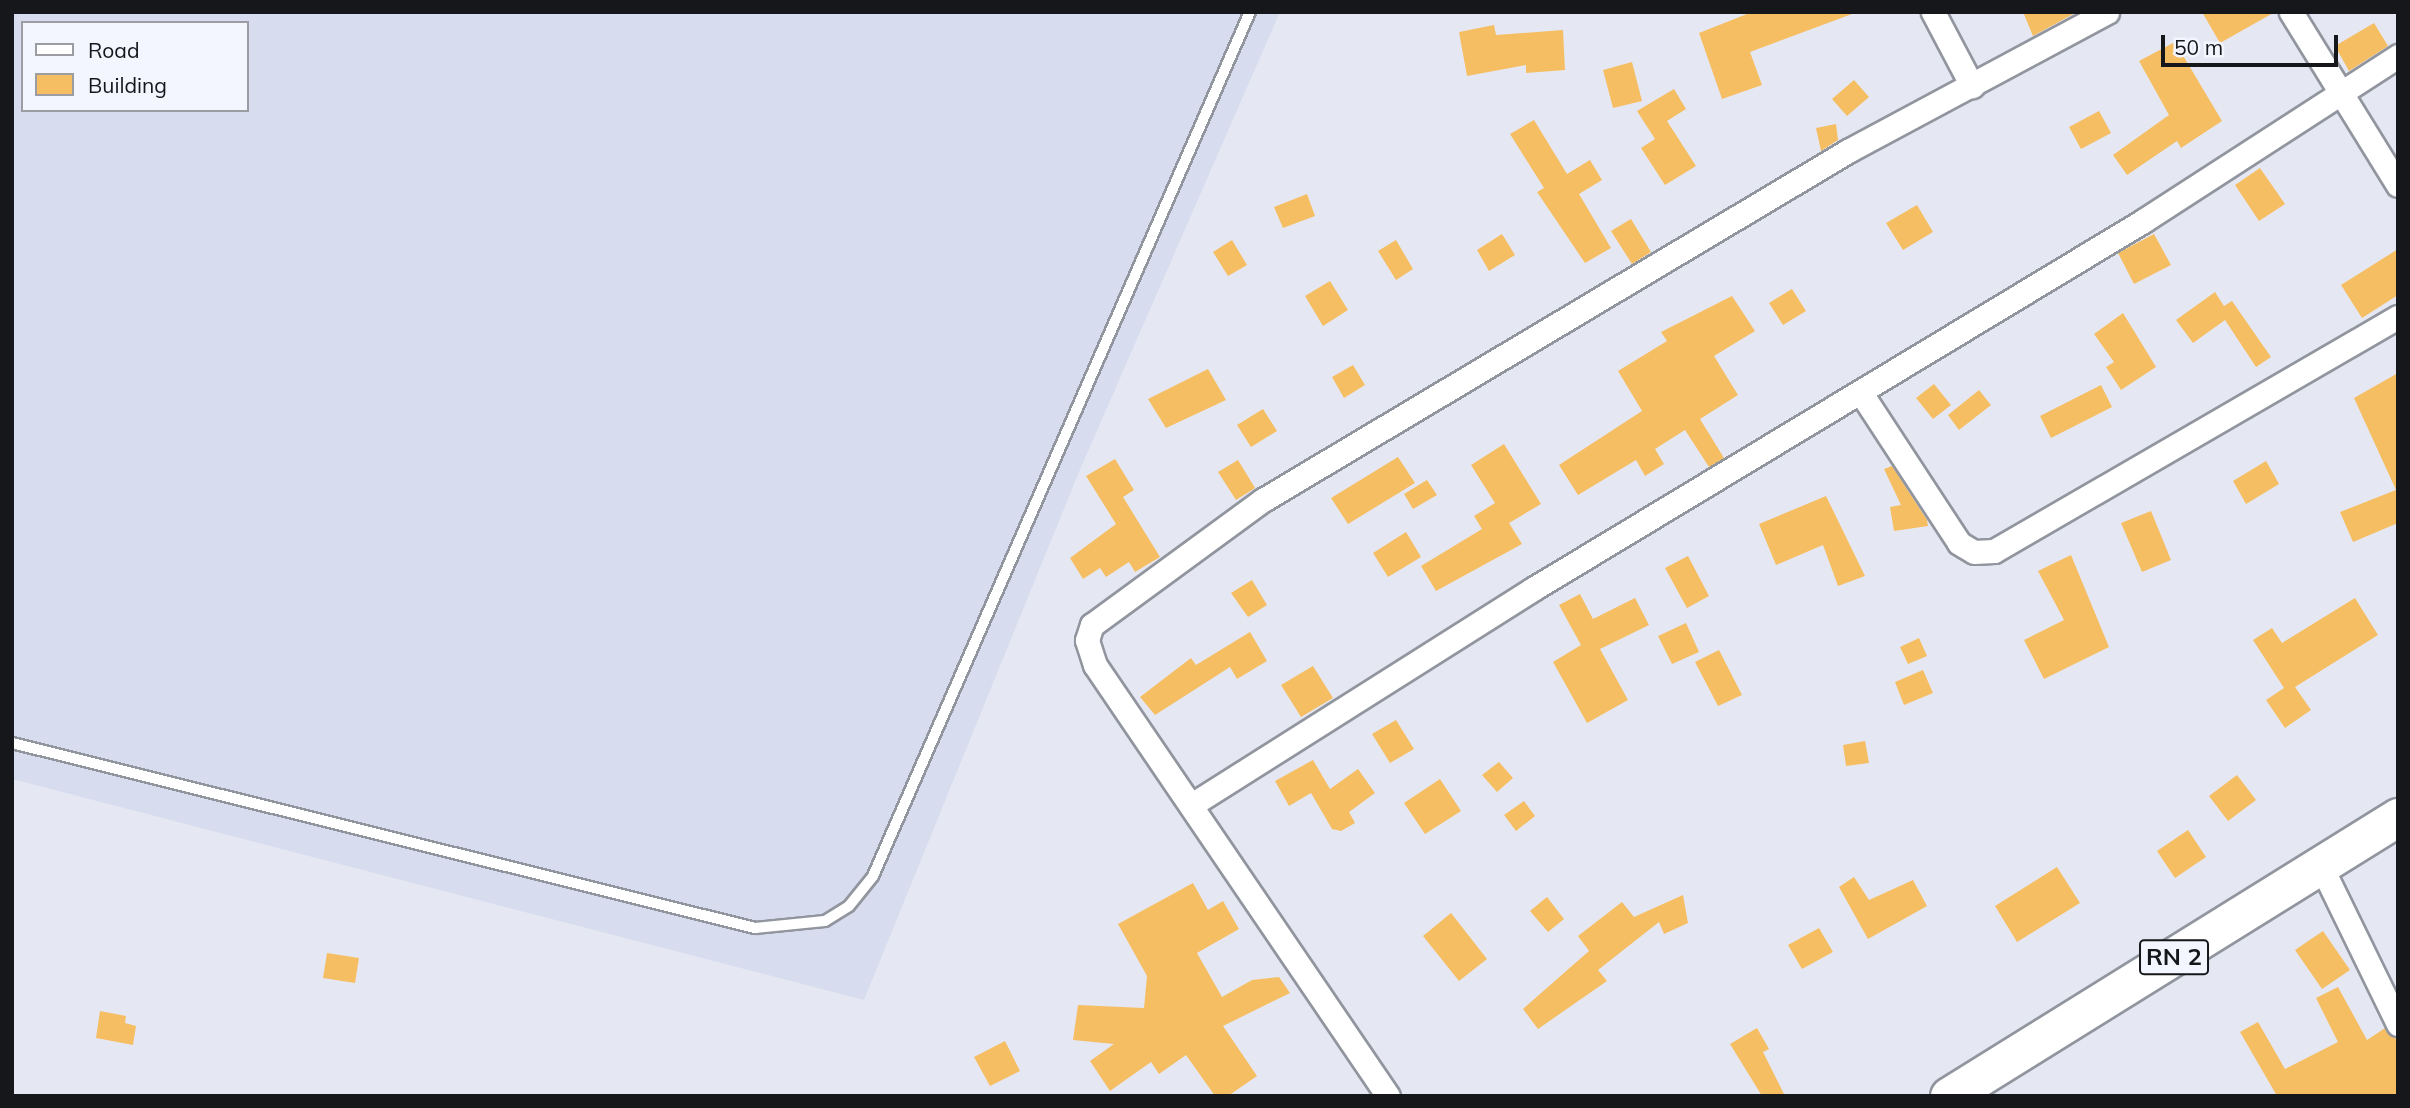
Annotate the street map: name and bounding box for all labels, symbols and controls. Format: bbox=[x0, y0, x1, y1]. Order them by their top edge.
legend bbox=[21, 21, 248, 112]
scale bar bbox=[2165, 21, 2342, 65]
text: 50 m bbox=[2174, 34, 2223, 60]
text: Road bbox=[88, 37, 139, 63]
text: Building bbox=[88, 72, 167, 98]
road number: RN 2 bbox=[2139, 937, 2209, 978]

